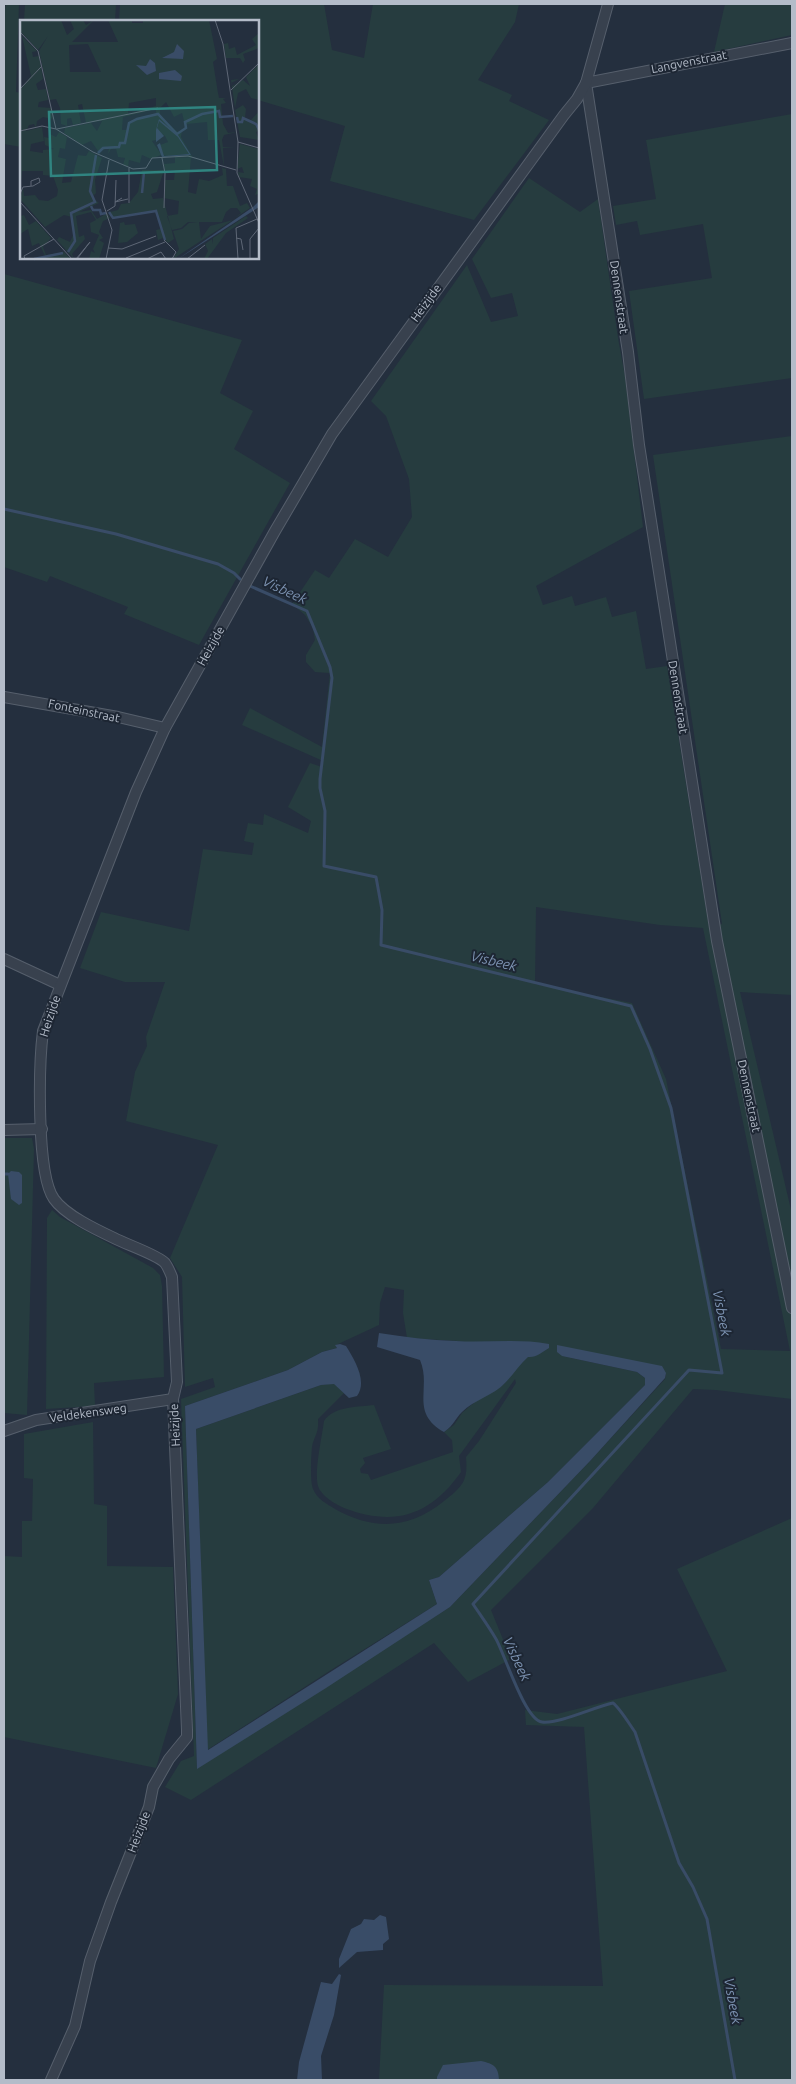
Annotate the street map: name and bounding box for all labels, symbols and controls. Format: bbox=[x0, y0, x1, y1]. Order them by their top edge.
inset map bbox=[20, 20, 259, 259]
street label: Langvenstraat bbox=[650, 48, 728, 75]
street label: Dennenstraat bbox=[608, 259, 631, 335]
street label: Heizijde bbox=[408, 282, 443, 324]
water label: Visbeek bbox=[260, 573, 310, 608]
street label: Heizijde bbox=[194, 624, 227, 668]
street label: Dennenstraat bbox=[666, 659, 691, 735]
street label: Fonteinstraat bbox=[47, 697, 121, 724]
water label: Visbeek bbox=[469, 948, 519, 975]
street label: Heizijde bbox=[37, 993, 62, 1038]
street label: Dennenstraat bbox=[735, 1058, 764, 1134]
water label: Visbeek bbox=[710, 1288, 734, 1338]
street label: Veldekensweg bbox=[48, 1401, 127, 1424]
street label: Heizijde bbox=[167, 1403, 182, 1447]
water label: Visbeek bbox=[500, 1634, 535, 1684]
street label: Heizijde bbox=[125, 1809, 152, 1854]
water label: Visbeek bbox=[721, 1976, 745, 2026]

